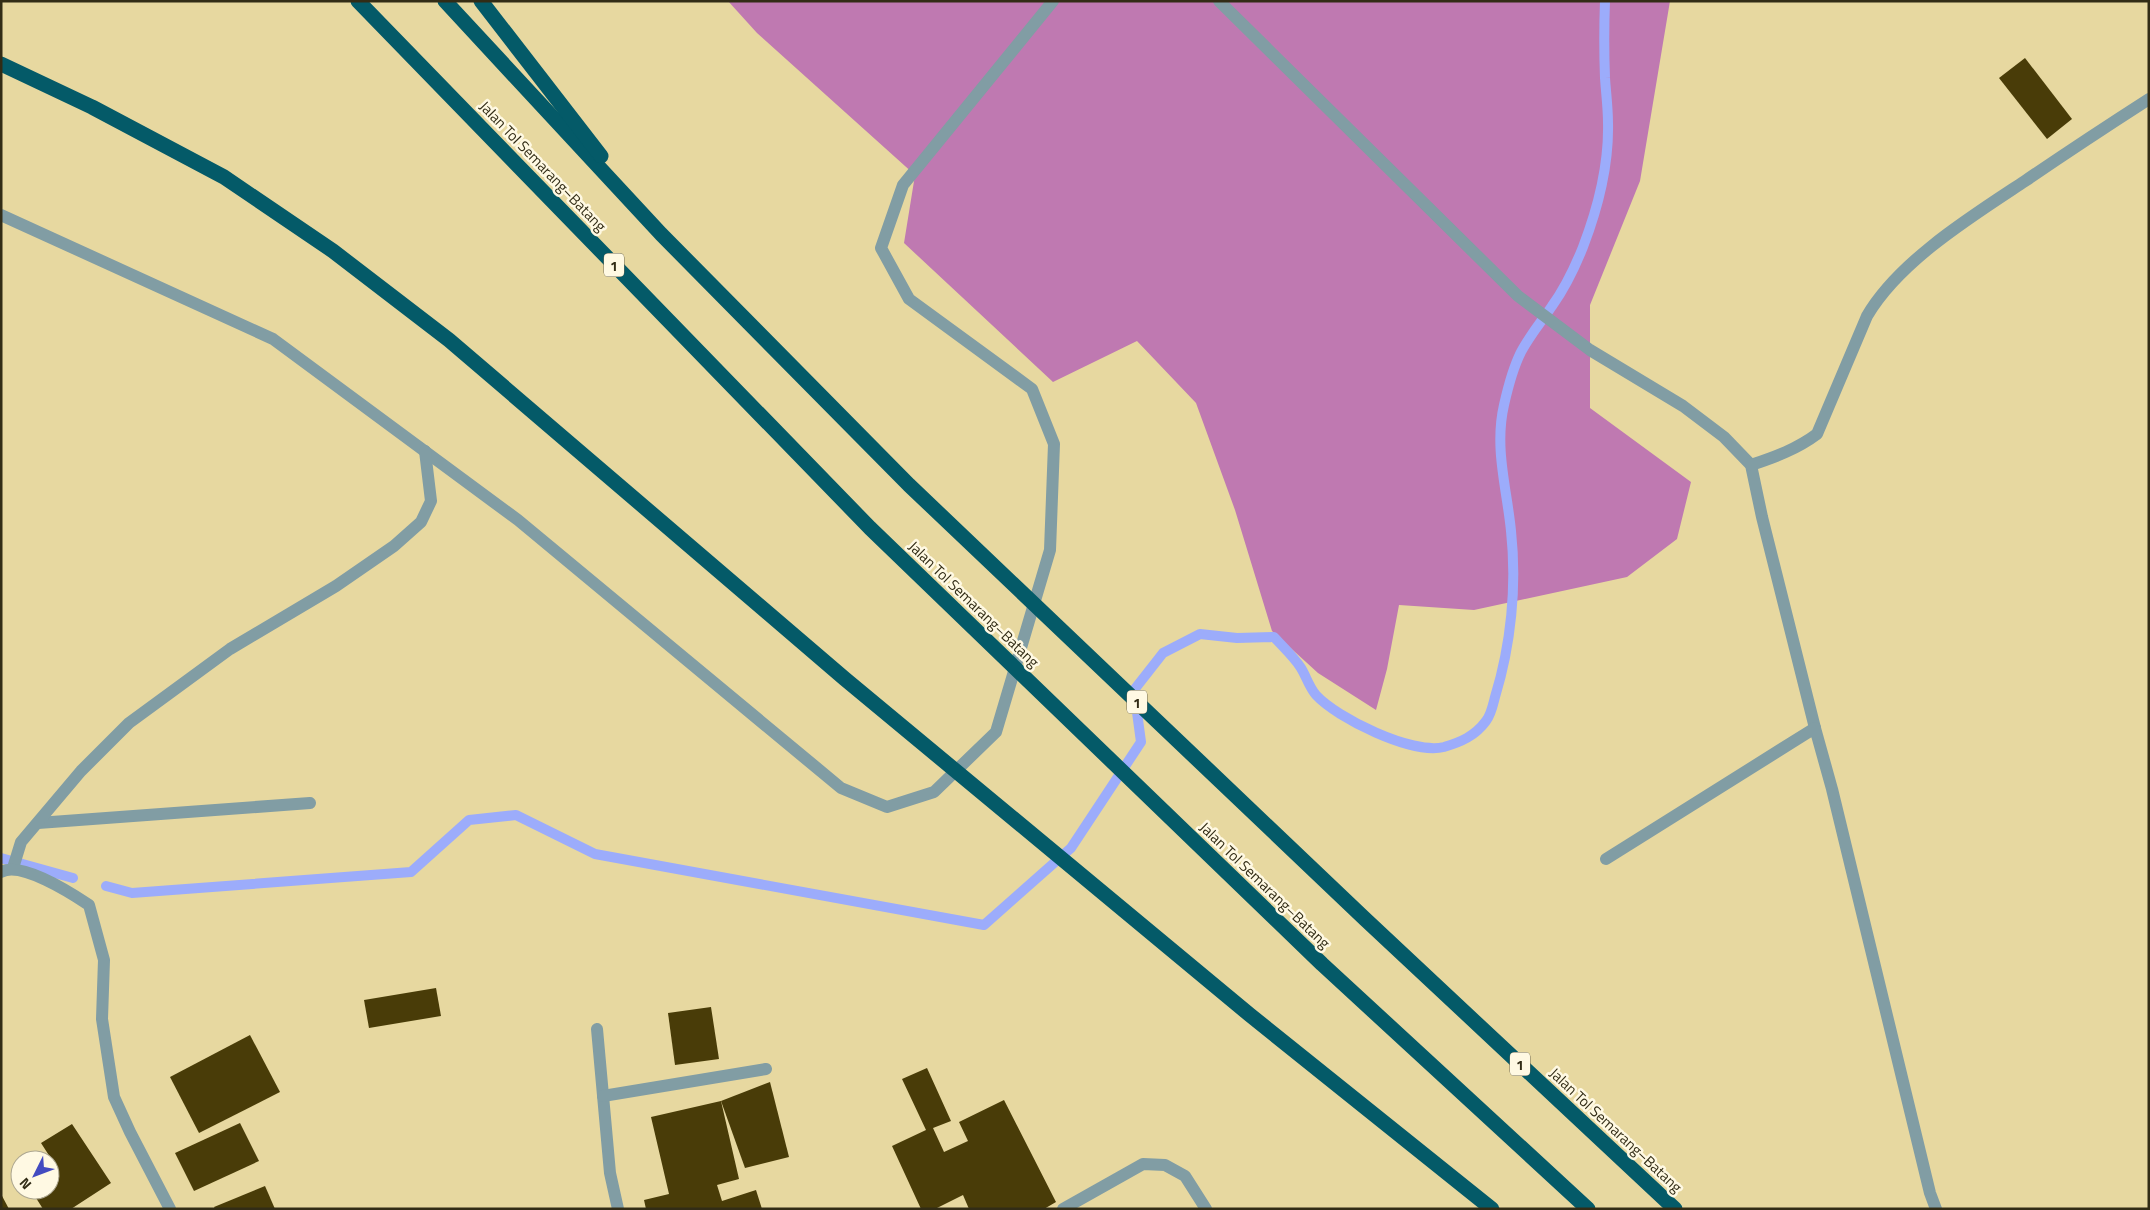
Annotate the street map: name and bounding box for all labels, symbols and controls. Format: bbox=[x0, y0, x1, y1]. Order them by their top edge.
street label: Jalan Tol Semarang–Batang bbox=[474, 95, 612, 237]
road number: 1 bbox=[604, 254, 624, 276]
street label: Jalan Tol Semarang–Batang bbox=[903, 535, 1045, 673]
road number: 1 bbox=[1127, 690, 1147, 714]
street label: Jalan Tol Semarang–Batang bbox=[1194, 816, 1336, 954]
road number: 1 bbox=[1510, 1052, 1530, 1076]
street label: Jalan Tol Semarang–Batang bbox=[1544, 1062, 1688, 1198]
north arrow bbox=[10, 1150, 60, 1200]
text: N bbox=[14, 1173, 36, 1195]

